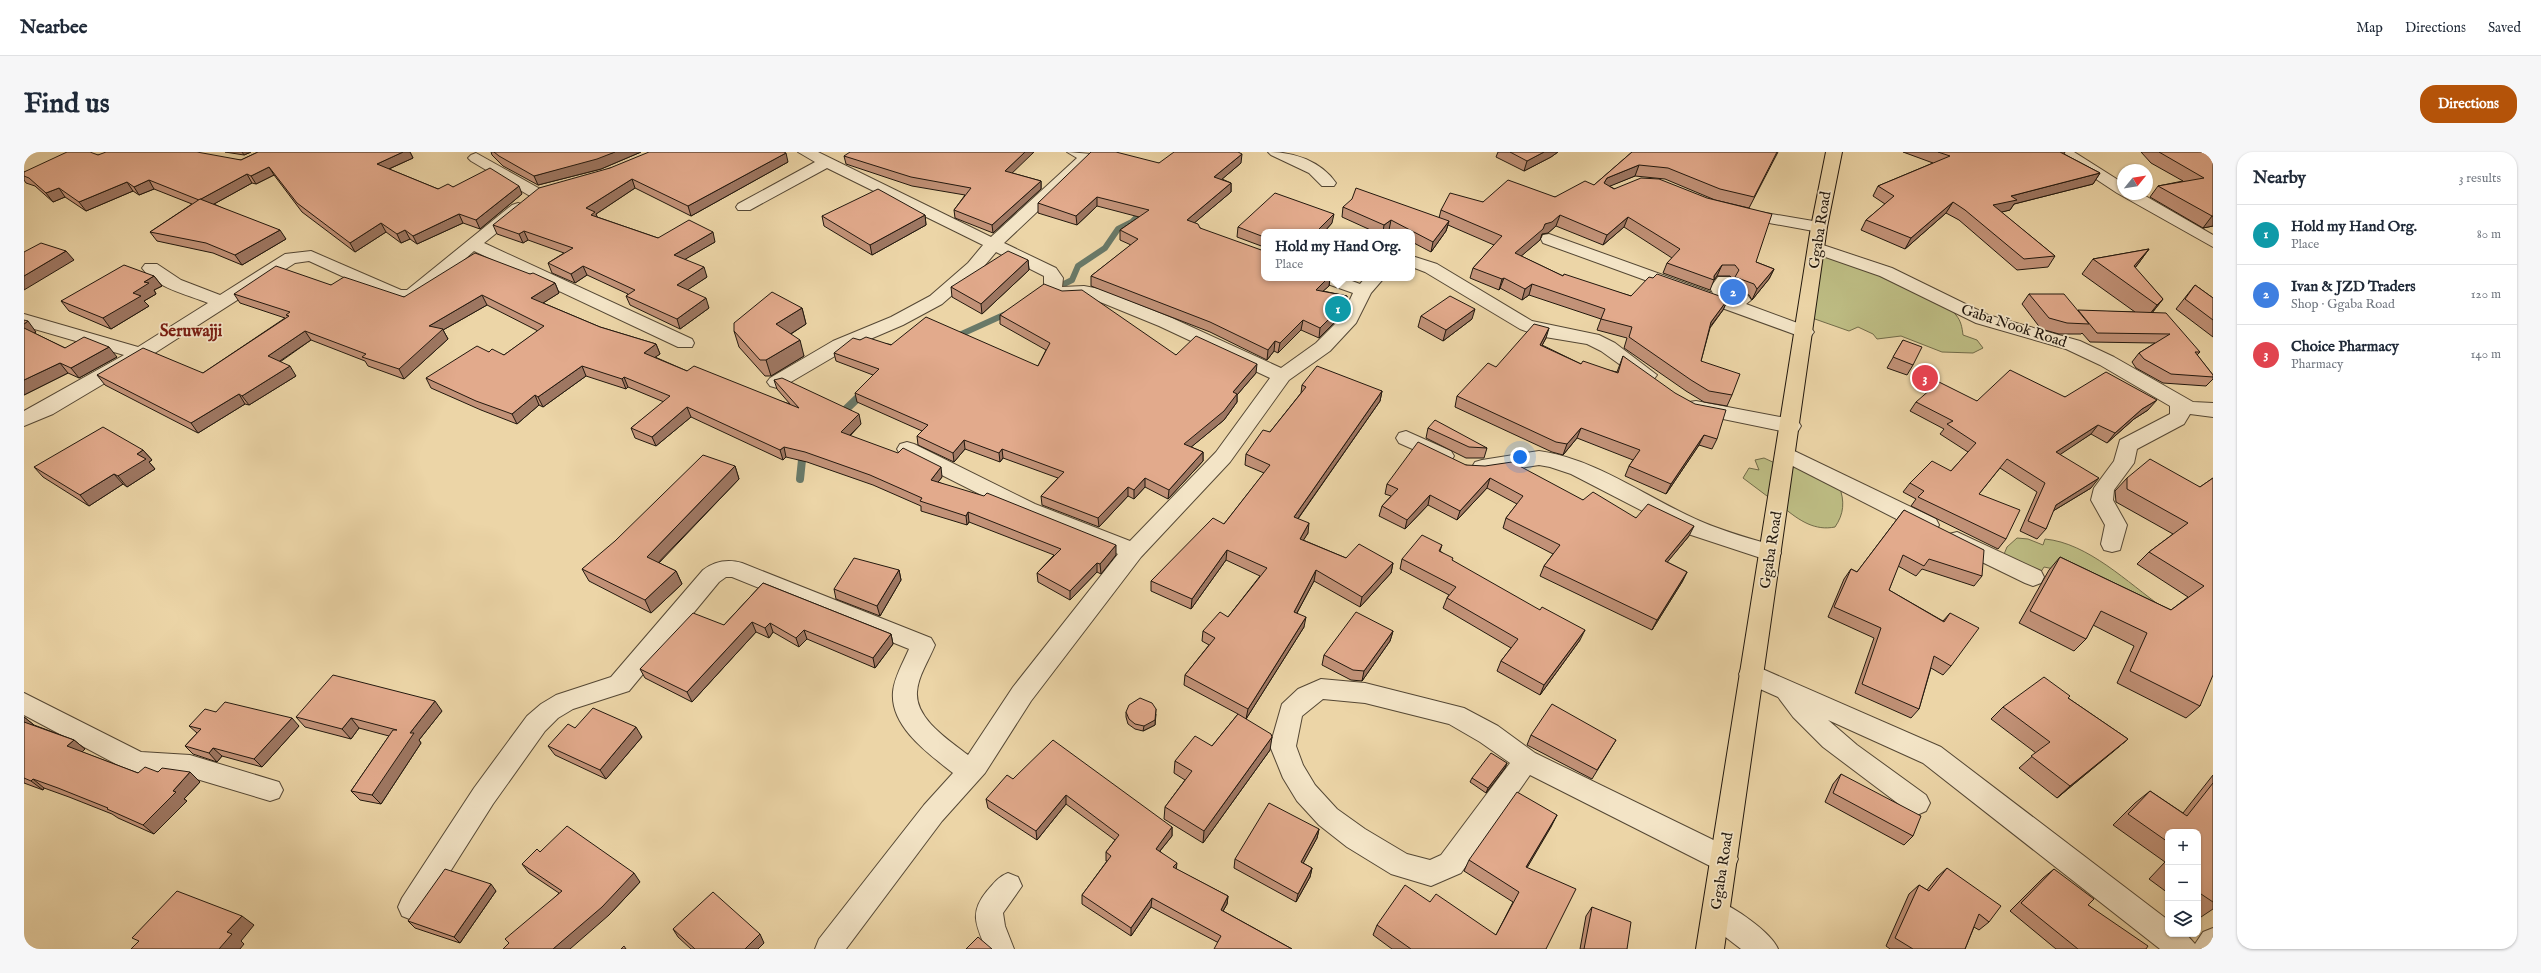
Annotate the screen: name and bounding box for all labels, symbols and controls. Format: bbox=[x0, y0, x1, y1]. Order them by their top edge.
text: Nearbee bbox=[20, 16, 87, 40]
text: Map bbox=[2356, 19, 2383, 37]
text: Directions bbox=[2405, 19, 2466, 37]
text: Saved bbox=[2488, 19, 2521, 37]
button: Directions bbox=[2420, 85, 2517, 123]
text: Find us bbox=[24, 87, 110, 122]
north arrow bbox=[2117, 164, 2153, 200]
text: Nearby bbox=[2253, 168, 2306, 189]
text: 3 results bbox=[2459, 170, 2501, 187]
street label: Ggaba Road bbox=[1804, 189, 1836, 270]
text: Hold my Hand Org. bbox=[2291, 217, 2417, 236]
text: 1 bbox=[2264, 226, 2268, 243]
text: 80 m bbox=[2477, 226, 2501, 243]
popup bbox=[1261, 229, 1415, 281]
text: Place bbox=[2291, 236, 2319, 253]
text: Hold my Hand Org. bbox=[1275, 237, 1401, 256]
text: Place bbox=[1275, 256, 1303, 273]
pin: 2 bbox=[1720, 277, 1746, 307]
text: Ivan & JZD Traders bbox=[2291, 277, 2415, 296]
text: 2 bbox=[2263, 286, 2269, 303]
text: 120 m bbox=[2471, 286, 2501, 303]
pin: 1 bbox=[1325, 294, 1351, 324]
text: Shop · Ggaba Road bbox=[2291, 296, 2395, 313]
street label: Gaba Nook Road bbox=[1959, 300, 2070, 352]
district label: Seruwajji bbox=[160, 321, 223, 342]
text: Choice Pharmacy bbox=[2291, 337, 2399, 356]
text: 3 bbox=[2264, 346, 2268, 363]
text: 140 m bbox=[2471, 346, 2501, 363]
text: Pharmacy bbox=[2291, 356, 2343, 373]
pin: 3 bbox=[1912, 363, 1938, 393]
your location bbox=[1510, 447, 1530, 467]
street label: Ggaba Road bbox=[1755, 509, 1787, 590]
map controls bbox=[2165, 829, 2201, 937]
button: + bbox=[2165, 829, 2201, 865]
street label: Ggaba Road bbox=[1706, 830, 1738, 911]
button: − bbox=[2165, 865, 2201, 901]
button: layers bbox=[2165, 901, 2201, 937]

